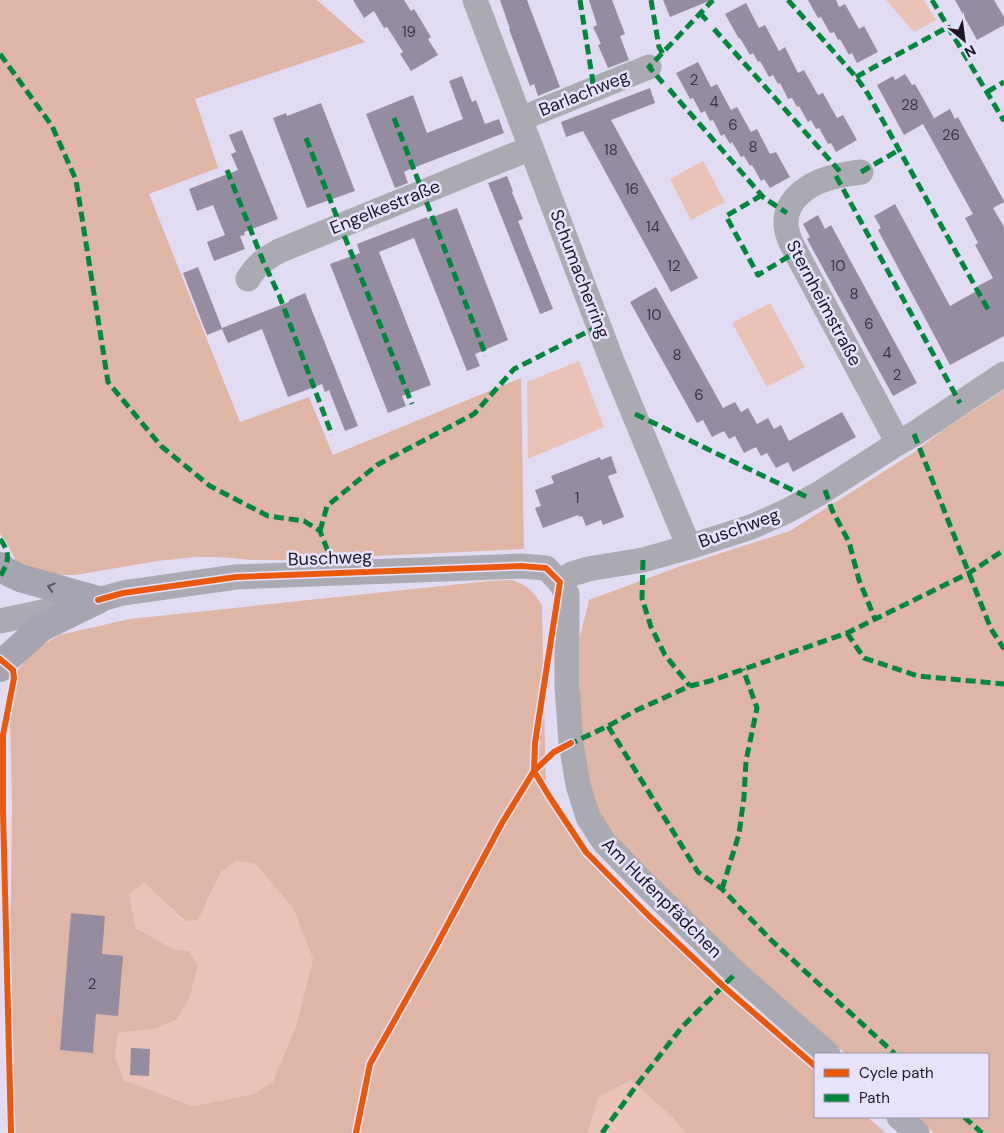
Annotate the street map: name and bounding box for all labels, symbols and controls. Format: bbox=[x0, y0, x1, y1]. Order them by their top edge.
north arrow bbox=[939, 15, 989, 65]
house number: 19 bbox=[402, 22, 416, 42]
text: N bbox=[961, 41, 979, 62]
street label: Barlachweg bbox=[535, 64, 633, 122]
house number: 2 bbox=[690, 70, 698, 90]
house number: 4 bbox=[709, 92, 719, 112]
house number: 28 bbox=[901, 95, 919, 115]
house number: 6 bbox=[728, 115, 738, 135]
house number: 26 bbox=[942, 125, 960, 145]
house number: 8 bbox=[748, 137, 758, 157]
house number: 18 bbox=[604, 140, 618, 160]
street label: Engelkestraße bbox=[326, 174, 444, 240]
house number: 16 bbox=[625, 179, 639, 199]
street label: Schumacherring bbox=[544, 206, 616, 342]
house number: 14 bbox=[646, 217, 660, 237]
street label: Sternheimstraße bbox=[781, 236, 867, 370]
house number: 12 bbox=[667, 256, 681, 276]
house number: 10 bbox=[831, 256, 845, 276]
house number: 8 bbox=[849, 284, 859, 304]
house number: 10 bbox=[647, 305, 661, 325]
house number: 6 bbox=[864, 314, 874, 334]
house number: 4 bbox=[882, 343, 892, 363]
house number: 8 bbox=[672, 345, 682, 365]
house number: 2 bbox=[893, 365, 901, 385]
house number: 6 bbox=[694, 385, 704, 405]
house number: 1 bbox=[575, 488, 579, 508]
street label: Buschweg bbox=[695, 502, 783, 554]
street label: Buschweg bbox=[287, 545, 373, 571]
one-way arrow bbox=[47, 582, 55, 592]
street label: Am Hufenpfädchen bbox=[597, 833, 727, 963]
house number: 2 bbox=[88, 974, 96, 994]
legend bbox=[814, 1053, 989, 1118]
text: Cycle path bbox=[859, 1063, 934, 1083]
text: Path bbox=[859, 1088, 890, 1108]

